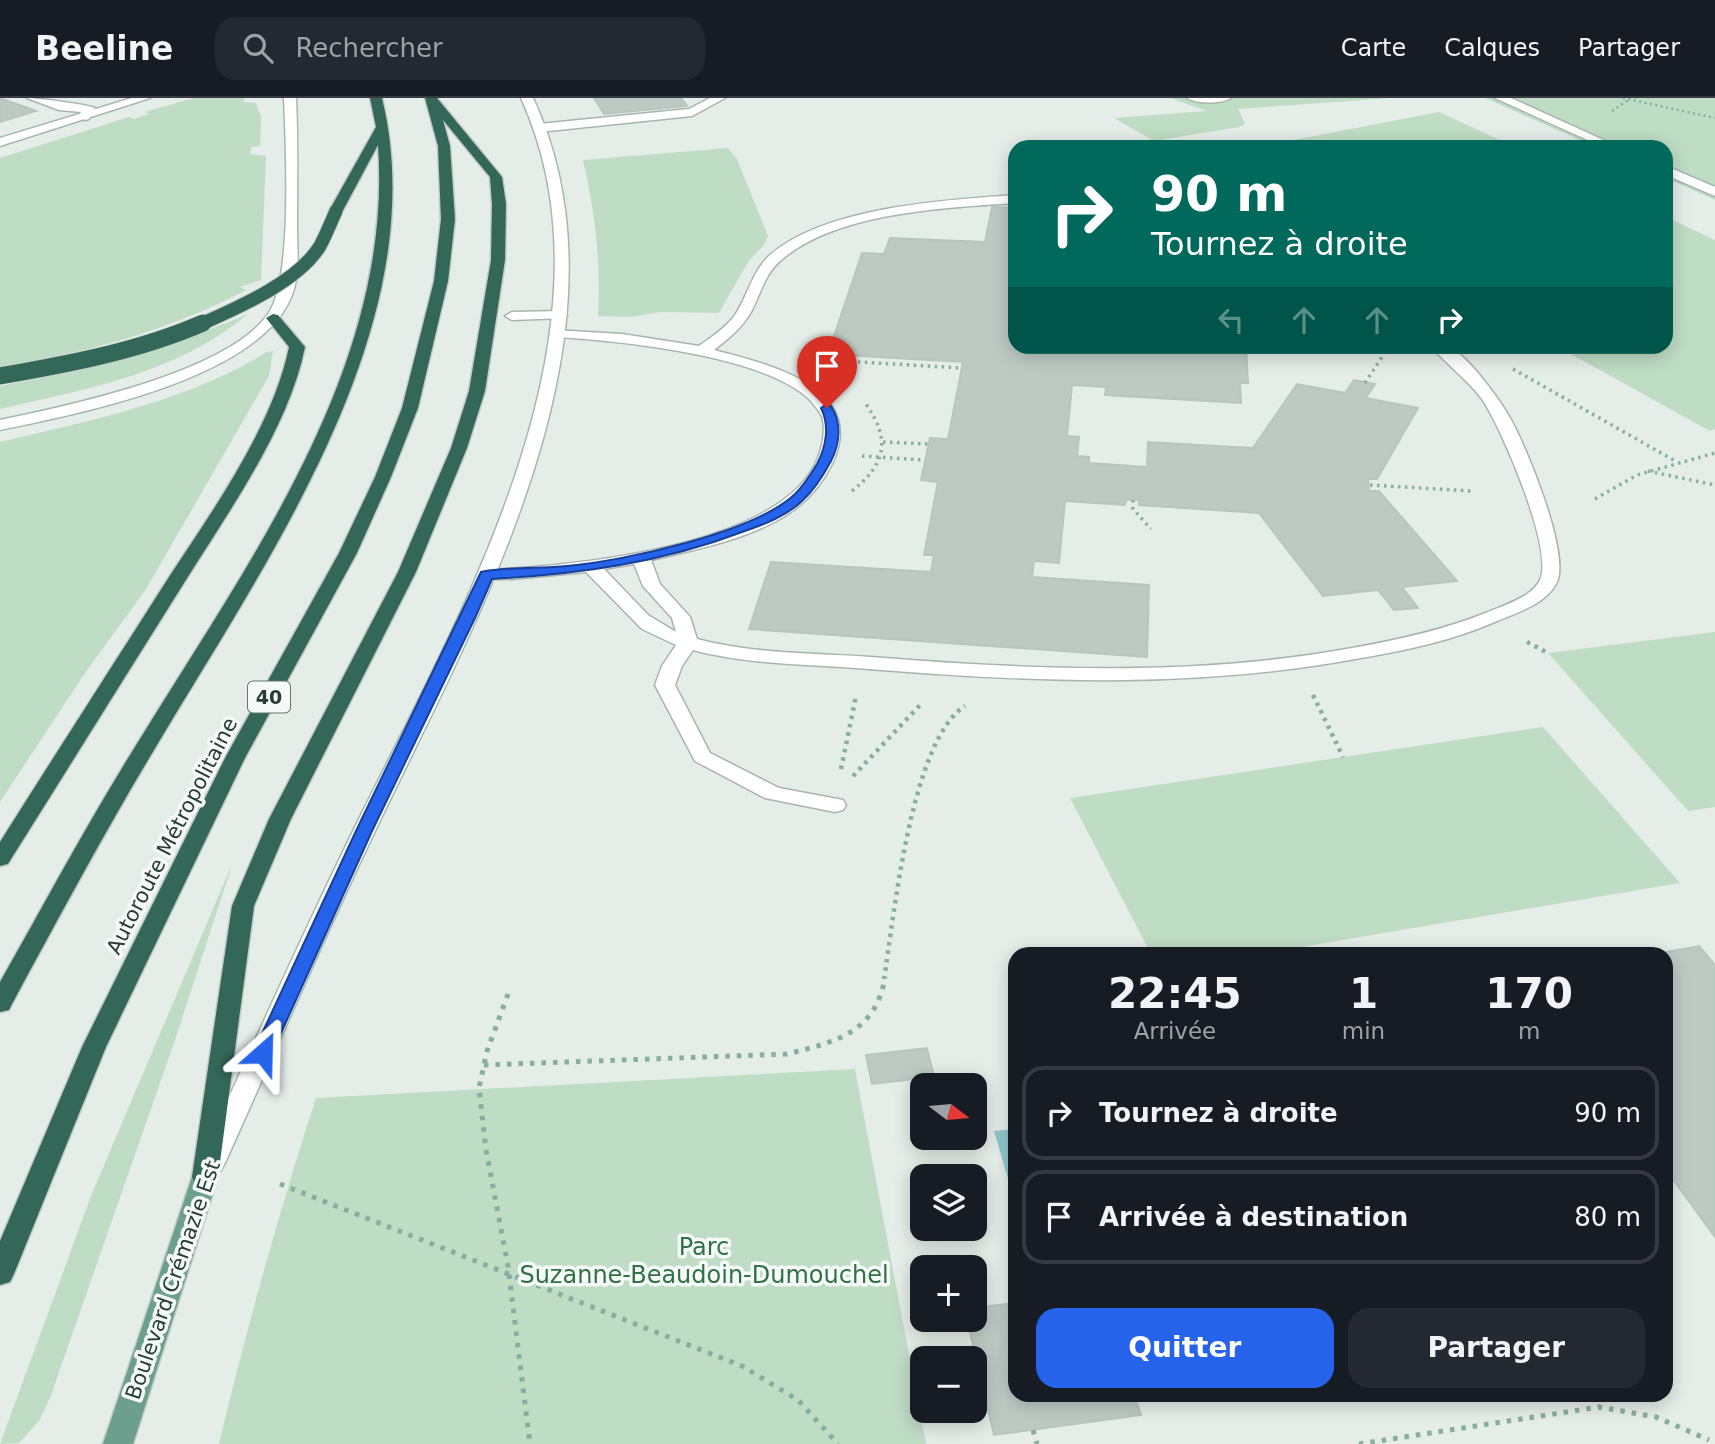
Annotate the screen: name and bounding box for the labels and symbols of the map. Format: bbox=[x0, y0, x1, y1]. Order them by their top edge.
pin bbox=[797, 336, 857, 408]
road number: 40 bbox=[248, 682, 290, 712]
street label: Autoroute Métropolitaine bbox=[102, 714, 242, 958]
position arrow bbox=[226, 1016, 300, 1090]
north arrow bbox=[910, 1073, 987, 1150]
street label: Boulevard Crémazie Est bbox=[121, 1157, 225, 1403]
park label: Parc Suzanne-Beaudoin-Dumouchel bbox=[519, 1233, 889, 1289]

